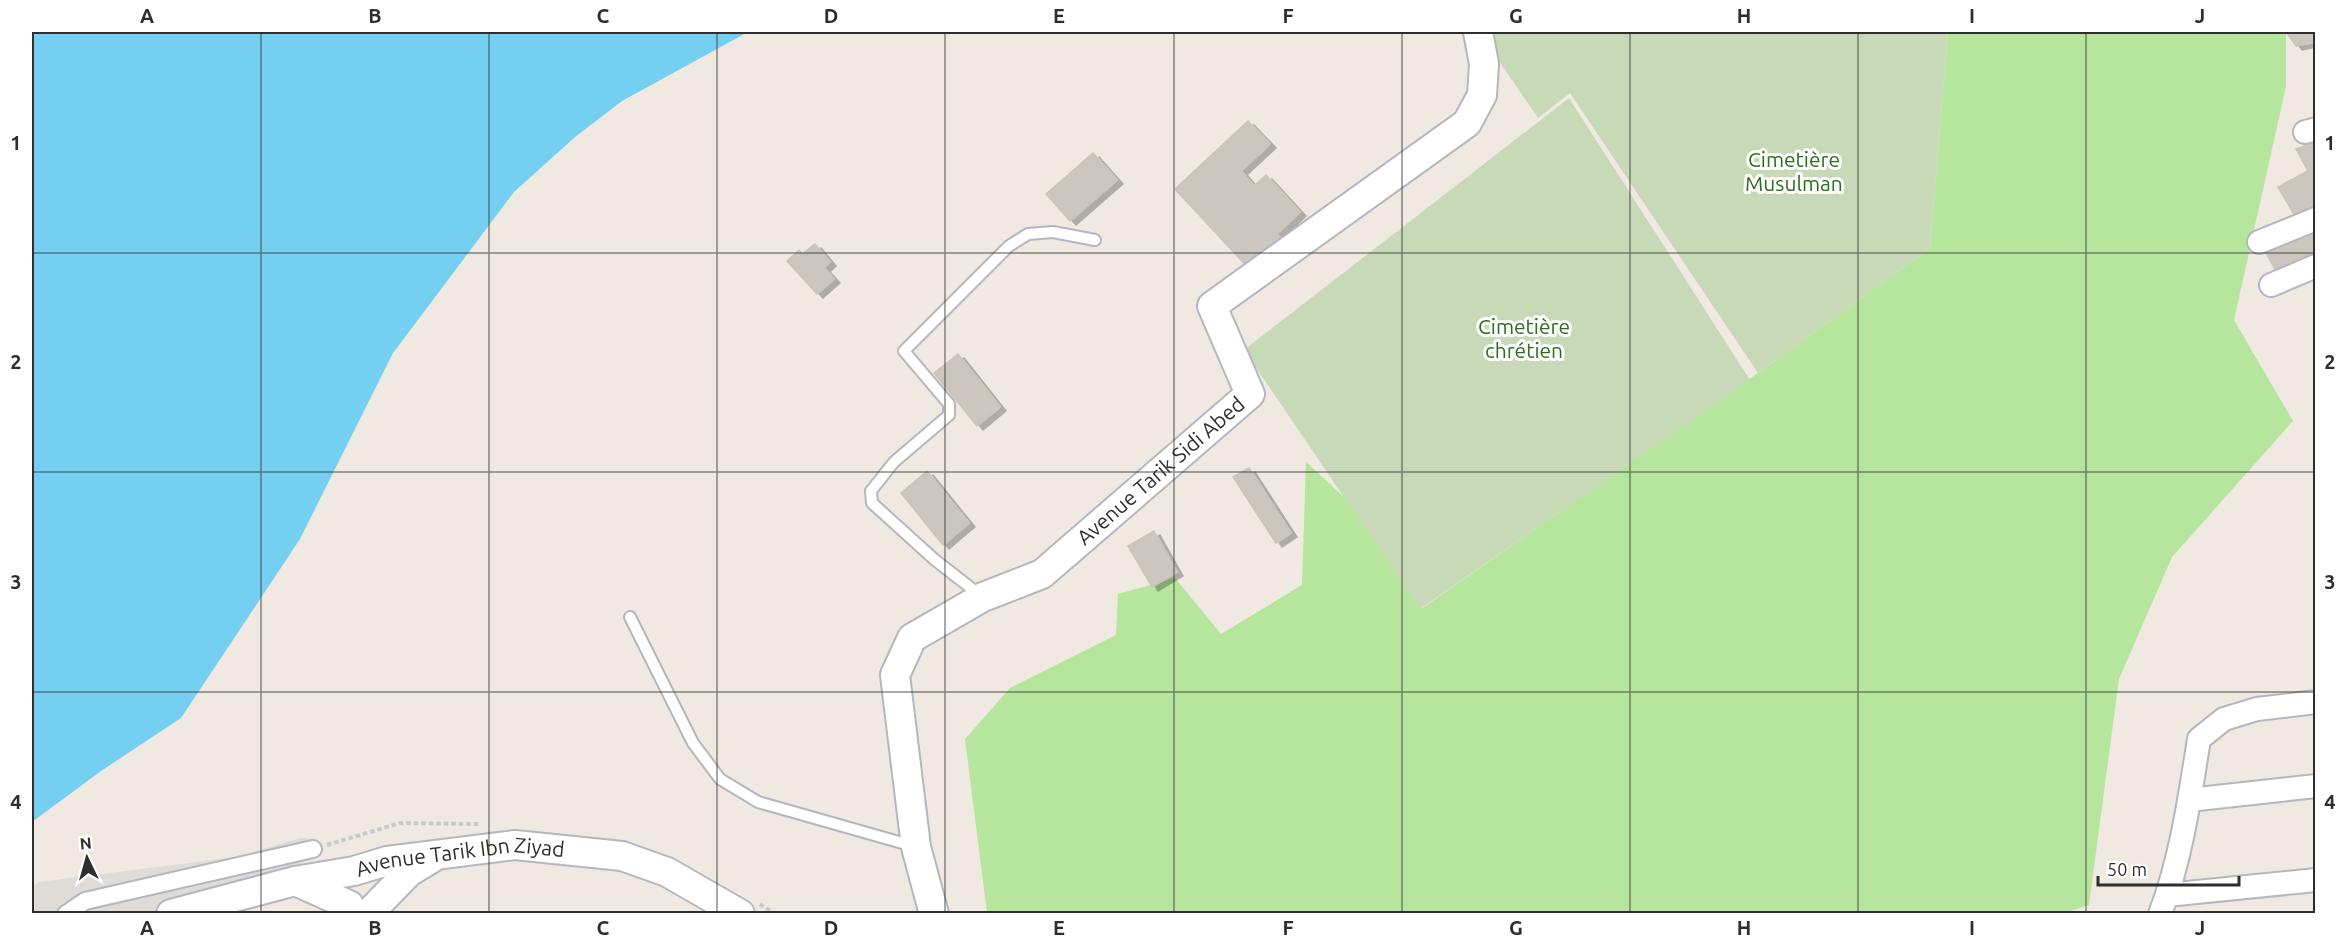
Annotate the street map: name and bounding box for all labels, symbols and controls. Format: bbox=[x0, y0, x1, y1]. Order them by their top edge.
text: A bbox=[140, 4, 154, 27]
text: B bbox=[368, 4, 382, 27]
text: C bbox=[597, 4, 610, 27]
text: D bbox=[824, 4, 838, 27]
text: E bbox=[1053, 4, 1065, 27]
text: F bbox=[1282, 4, 1294, 27]
text: G bbox=[1509, 4, 1523, 27]
text: H bbox=[1737, 4, 1751, 27]
text: I bbox=[1969, 4, 1975, 27]
text: J bbox=[2195, 4, 2205, 27]
text: 1 bbox=[10, 131, 22, 154]
text: 1 bbox=[2324, 131, 2336, 154]
park label: Cimetière Musulman bbox=[1745, 147, 1843, 195]
park label: Cimetière chrétien bbox=[1478, 314, 1570, 362]
text: 2 bbox=[10, 350, 22, 373]
text: 2 bbox=[2324, 350, 2336, 373]
street label: Avenue Tarik Sidi Abed bbox=[1072, 391, 1249, 549]
text: 3 bbox=[10, 570, 22, 593]
text: 3 bbox=[2324, 570, 2336, 593]
text: 4 bbox=[10, 790, 22, 813]
text: 4 bbox=[2324, 790, 2336, 813]
north arrow bbox=[57, 828, 117, 888]
street label: Avenue Tarik Ibn Ziyad bbox=[353, 832, 566, 881]
text: N bbox=[79, 834, 92, 853]
scale bar bbox=[2098, 849, 2239, 887]
text: 50 m bbox=[2107, 859, 2147, 879]
text: A bbox=[140, 916, 154, 939]
text: B bbox=[368, 916, 382, 939]
text: C bbox=[597, 916, 610, 939]
text: D bbox=[824, 916, 838, 939]
text: E bbox=[1053, 916, 1065, 939]
text: F bbox=[1282, 916, 1294, 939]
text: G bbox=[1509, 916, 1523, 939]
text: H bbox=[1737, 916, 1751, 939]
text: I bbox=[1969, 916, 1975, 939]
text: J bbox=[2195, 916, 2205, 939]

